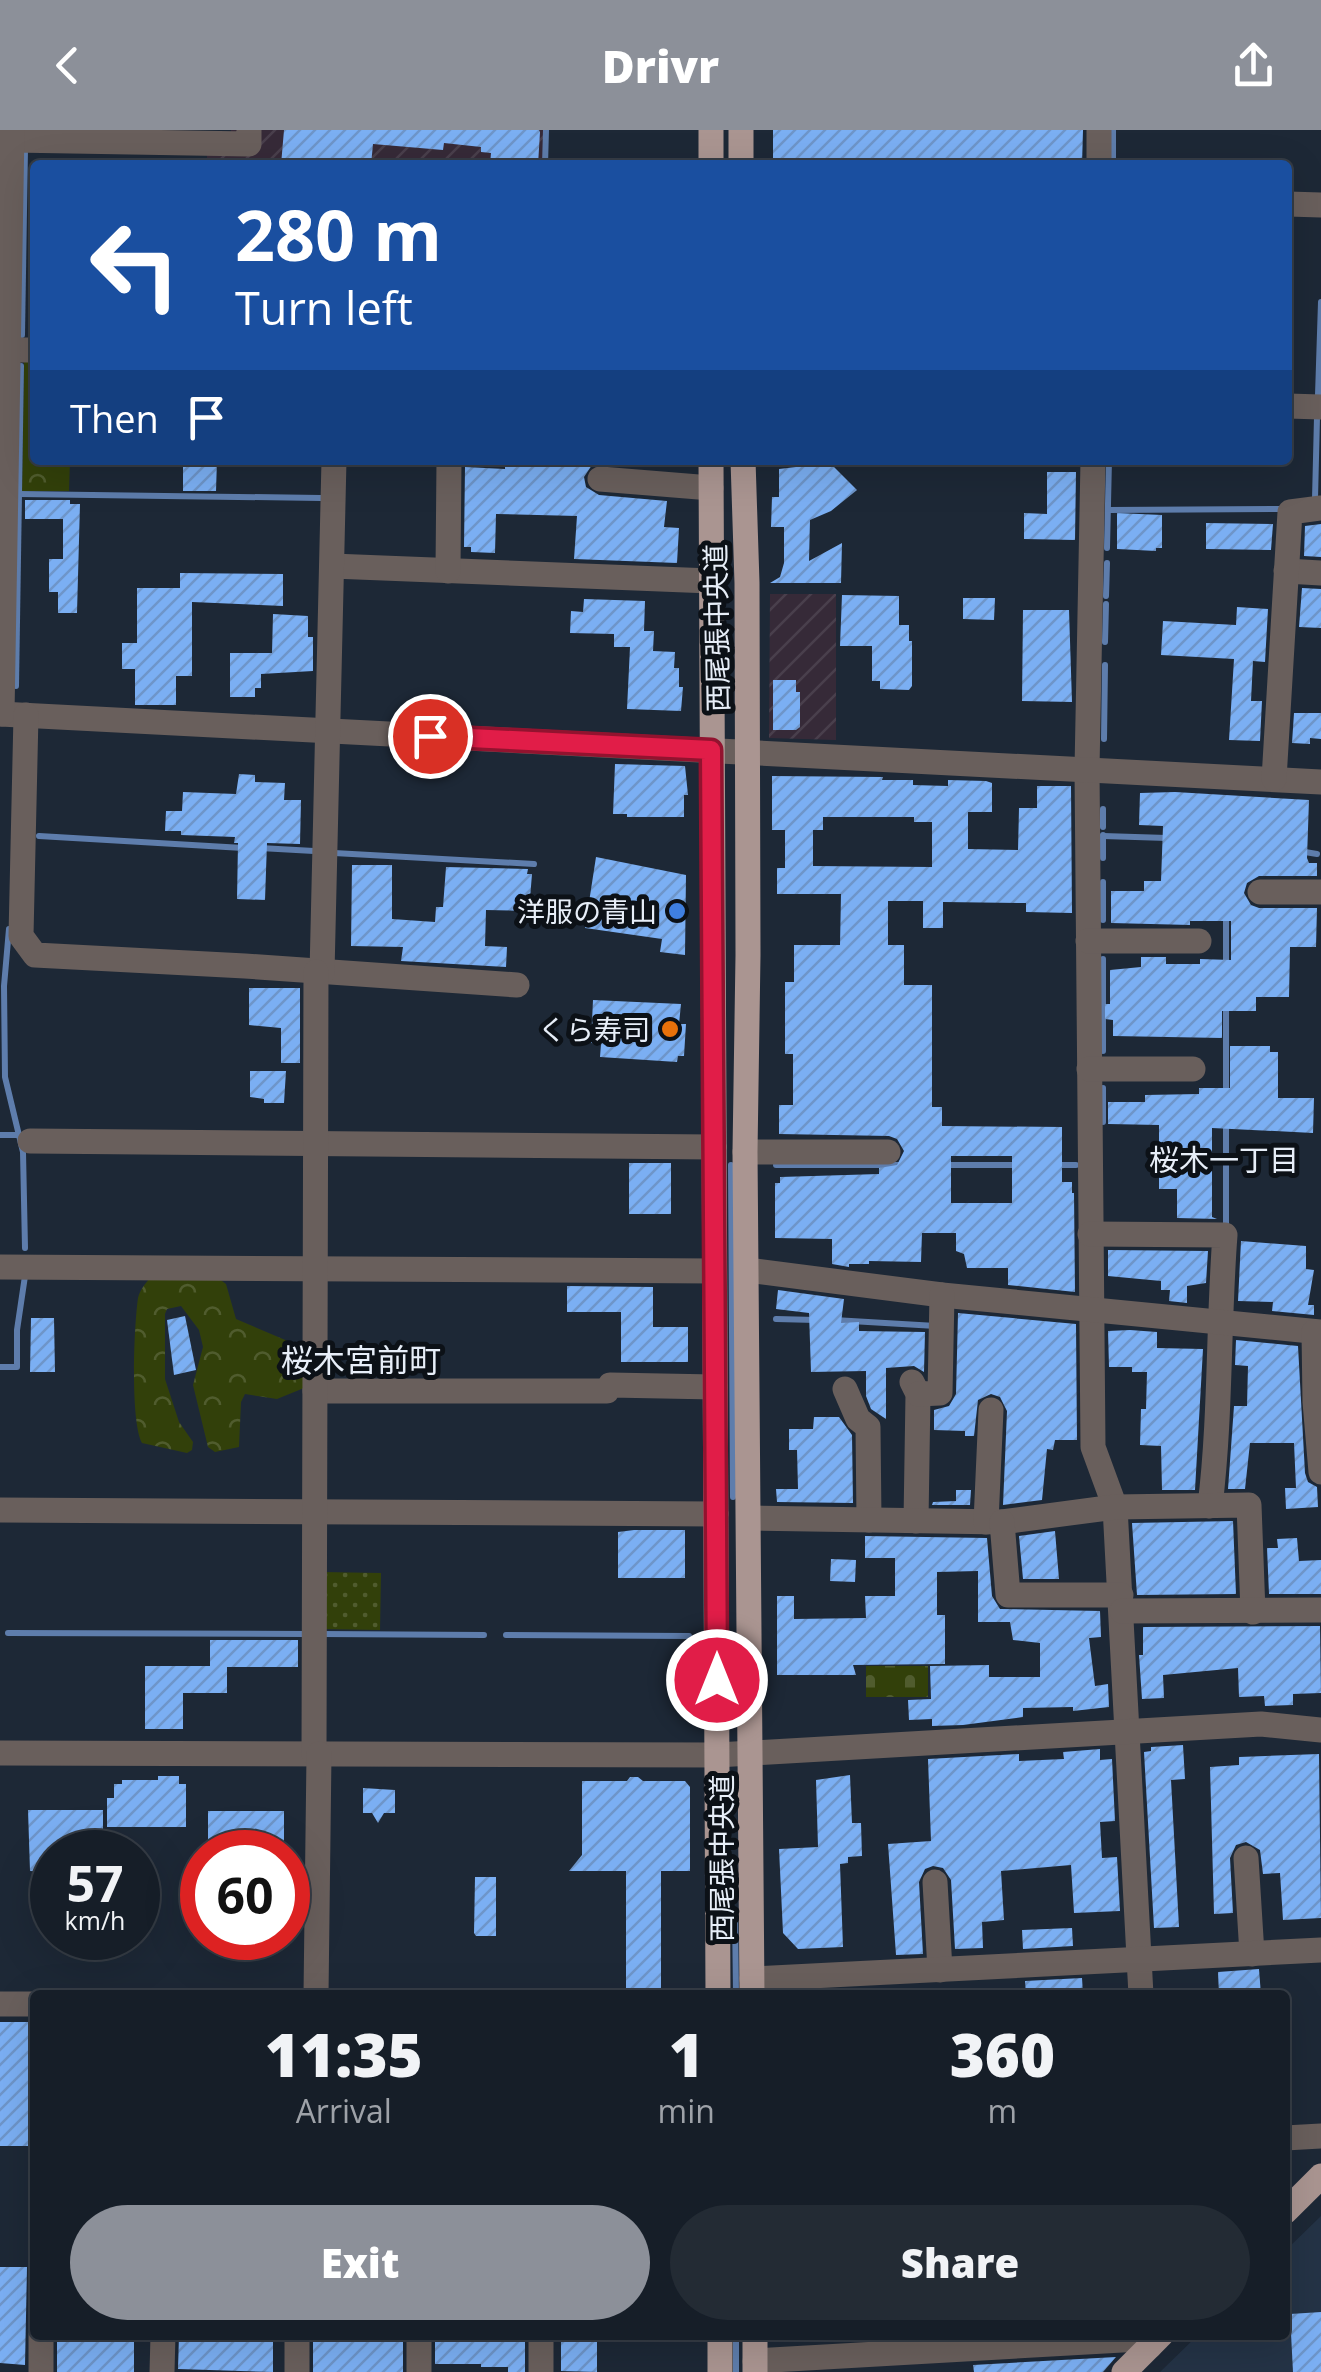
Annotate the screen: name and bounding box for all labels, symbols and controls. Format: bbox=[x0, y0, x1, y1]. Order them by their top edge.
text: Drivr bbox=[602, 35, 719, 96]
icon: back bbox=[40, 38, 95, 93]
icon: share bbox=[1226, 38, 1281, 93]
text: 280 m bbox=[235, 186, 442, 282]
icon: left bbox=[70, 200, 200, 330]
text: Turn left bbox=[235, 277, 413, 338]
icon: arrive bbox=[179, 390, 234, 445]
text: Then bbox=[70, 392, 159, 444]
street label: 西尾張中央道 bbox=[696, 544, 736, 712]
pin bbox=[388, 694, 473, 779]
icon: arrive bbox=[403, 709, 458, 764]
place label: 洋服の青山 bbox=[517, 892, 657, 930]
marker: 洋服の青山 bbox=[666, 900, 688, 922]
place label: くら寿司 bbox=[538, 1010, 650, 1048]
marker: くら寿司 bbox=[659, 1018, 681, 1040]
district label: 桜木一丁目 bbox=[1149, 1139, 1299, 1180]
district label: 桜木宮前町 bbox=[281, 1338, 441, 1381]
position arrow bbox=[665, 1628, 769, 1732]
street label: 西尾張中央道 bbox=[702, 1774, 740, 1942]
speed limit sign: 60 bbox=[180, 1830, 310, 1960]
text: 57 bbox=[66, 1849, 124, 1917]
text: km/h bbox=[65, 1903, 125, 1937]
text: 11:35 bbox=[265, 2013, 423, 2095]
text: 1 bbox=[669, 2013, 704, 2095]
text: 360 bbox=[950, 2013, 1055, 2095]
text: Arrival bbox=[296, 2089, 392, 2132]
text: min bbox=[658, 2089, 715, 2132]
text: m bbox=[988, 2089, 1017, 2132]
button: Exit bbox=[70, 2205, 650, 2320]
button: Share bbox=[670, 2205, 1250, 2320]

